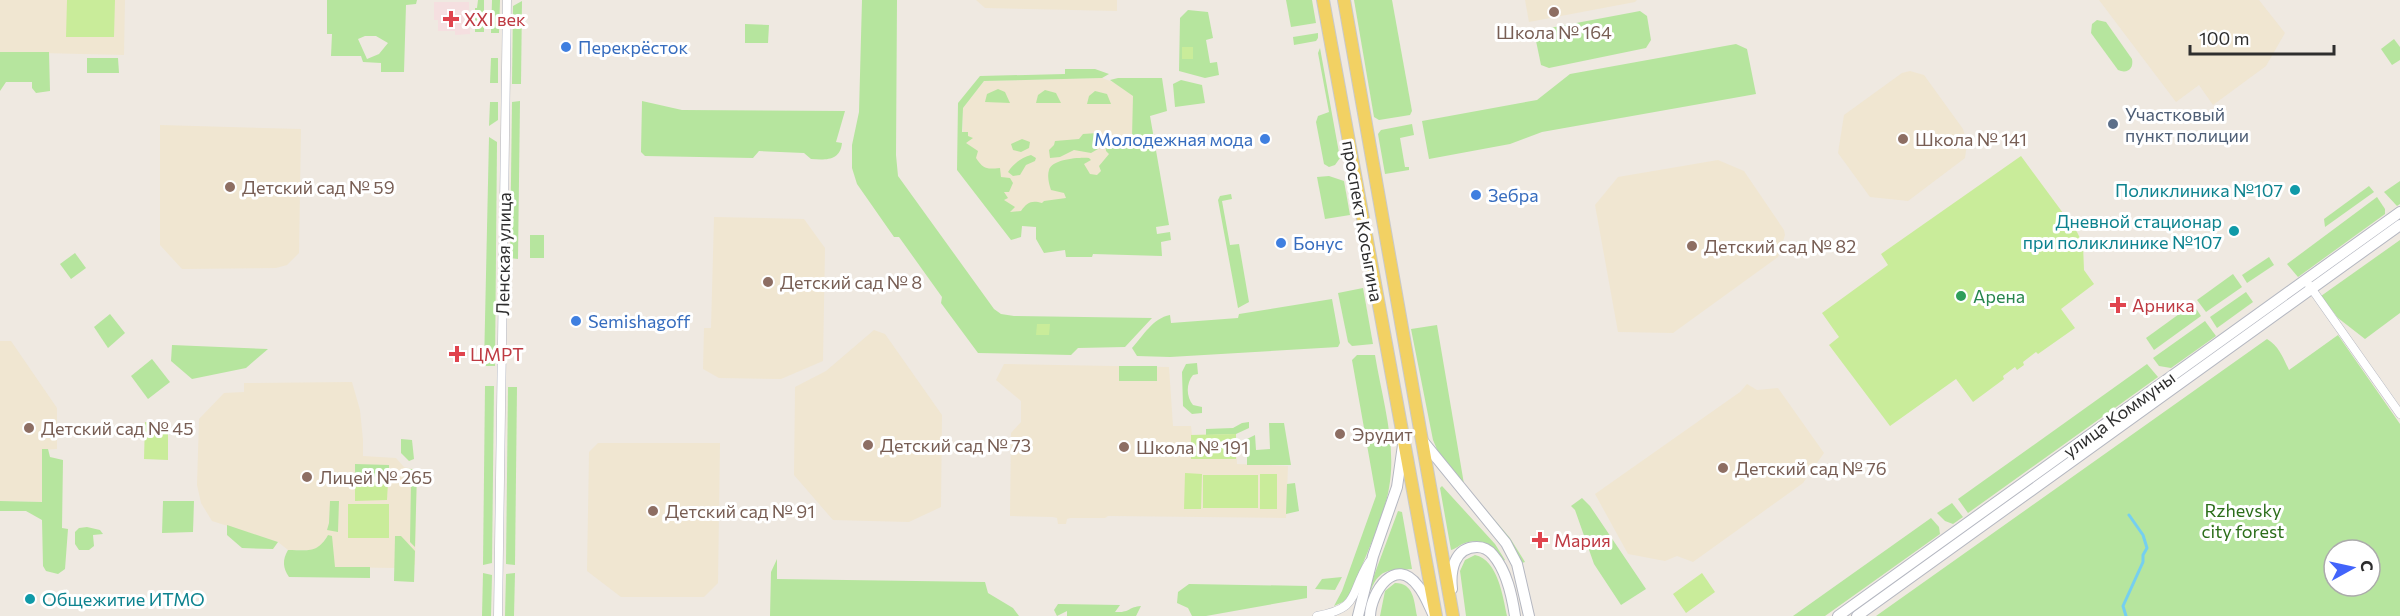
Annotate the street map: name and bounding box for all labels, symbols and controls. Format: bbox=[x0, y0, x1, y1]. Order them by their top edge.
marker: Школа № 164 bbox=[1547, 5, 1561, 19]
place label: XXI век bbox=[464, 8, 526, 30]
marker: XXI век bbox=[442, 10, 460, 28]
scale bar bbox=[2190, 18, 2334, 56]
place label: Школа № 164 bbox=[1496, 21, 1612, 43]
text: 100 m bbox=[2199, 27, 2249, 49]
place label: Перекрёсток bbox=[578, 36, 689, 58]
marker: Перекрёсток bbox=[559, 40, 573, 54]
place label: Участковый пункт полиции bbox=[2125, 103, 2249, 146]
marker: Участковый пункт полиции bbox=[2106, 117, 2120, 131]
place label: Молодежная мода bbox=[1094, 128, 1253, 150]
place label: Школа № 141 bbox=[1915, 128, 2027, 150]
marker: Молодежная мода bbox=[1258, 132, 1272, 146]
marker: Школа № 141 bbox=[1896, 132, 1910, 146]
street label: проспект Косыгина bbox=[1338, 138, 1388, 304]
place label: Детский сад № 59 bbox=[242, 176, 395, 198]
place label: Поликлиника №107 bbox=[2115, 179, 2283, 201]
marker: Детский сад № 59 bbox=[223, 180, 237, 194]
marker: Поликлиника №107 bbox=[2288, 183, 2302, 197]
place label: Зебра bbox=[1488, 184, 1539, 206]
marker: Зебра bbox=[1469, 188, 1483, 202]
street label: Ленская улица bbox=[491, 192, 515, 316]
place label: Дневной стационар при поликлинике №107 bbox=[2023, 210, 2222, 253]
marker: Дневной стационар при поликлинике №107 bbox=[2227, 224, 2241, 238]
place label: Бонус bbox=[1293, 232, 1343, 254]
place label: Детский сад № 82 bbox=[1704, 235, 1856, 257]
marker: Бонус bbox=[1274, 236, 1288, 250]
marker: Детский сад № 82 bbox=[1685, 239, 1699, 253]
place label: Детский сад № 8 bbox=[780, 271, 922, 293]
marker: Детский сад № 8 bbox=[761, 275, 775, 289]
place label: Арена bbox=[1973, 285, 2025, 307]
marker: Арена bbox=[1954, 289, 1968, 303]
place label: Арника bbox=[2132, 294, 2194, 316]
marker: Арника bbox=[2109, 296, 2127, 314]
place label: Semishagoff bbox=[588, 310, 691, 332]
marker: Semishagoff bbox=[569, 314, 583, 328]
place label: ЦМРТ bbox=[470, 343, 524, 365]
marker: ЦМРТ bbox=[448, 345, 466, 363]
street label: улица Коммуны bbox=[2059, 366, 2179, 462]
place label: Детский сад № 45 bbox=[41, 417, 193, 439]
marker: Детский сад № 45 bbox=[22, 421, 36, 435]
place label: Эрудит bbox=[1352, 423, 1413, 445]
marker: Эрудит bbox=[1333, 427, 1347, 441]
place label: Детский сад № 73 bbox=[880, 434, 1031, 456]
place label: Школа № 191 bbox=[1136, 436, 1249, 458]
marker: Детский сад № 73 bbox=[861, 438, 875, 452]
marker: Школа № 191 bbox=[1117, 440, 1131, 454]
place label: Детский сад № 76 bbox=[1735, 457, 1887, 479]
marker: Детский сад № 76 bbox=[1716, 461, 1730, 475]
place label: Лицей № 265 bbox=[319, 466, 432, 488]
marker: Лицей № 265 bbox=[300, 470, 314, 484]
park label: Rzhevsky city forest bbox=[2202, 499, 2285, 542]
place label: Детский сад № 91 bbox=[665, 500, 815, 522]
marker: Детский сад № 91 bbox=[646, 504, 660, 518]
place label: Мария bbox=[1554, 529, 1611, 551]
marker: Мария bbox=[1531, 531, 1549, 549]
north arrow bbox=[2322, 538, 2382, 598]
text: С bbox=[2357, 559, 2378, 573]
place label: Общежитие ИТМО bbox=[42, 588, 205, 610]
marker: Общежитие ИТМО bbox=[23, 592, 37, 606]

